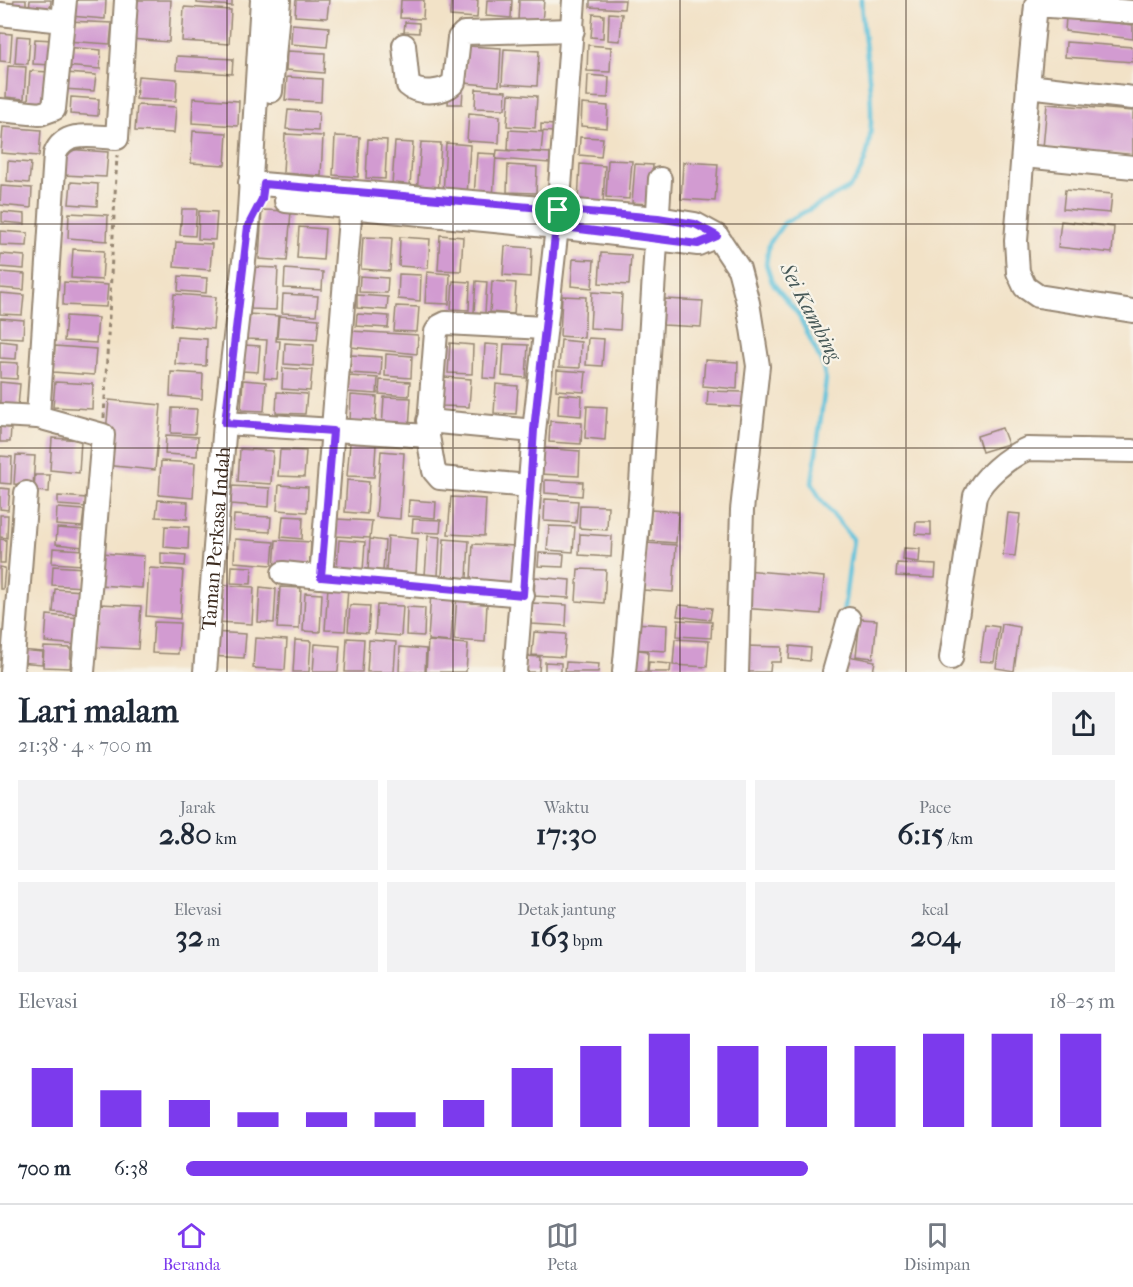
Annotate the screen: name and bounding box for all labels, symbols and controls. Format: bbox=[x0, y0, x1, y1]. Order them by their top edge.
pin bbox=[532, 184, 583, 235]
icon: arrive bbox=[541, 193, 574, 226]
water label: Sei Kambing bbox=[775, 258, 847, 366]
street label: Taman Perkasa Indah bbox=[197, 445, 235, 631]
text: Lari malam bbox=[18, 692, 179, 731]
button: share bbox=[1052, 692, 1115, 755]
text: 21:38 · 4 × 700 m bbox=[18, 734, 152, 757]
text: Jarak bbox=[180, 798, 216, 817]
text: Waktu bbox=[544, 798, 589, 817]
text: Pace bbox=[919, 798, 951, 817]
text: 2.80 bbox=[159, 817, 212, 852]
text: 17:30 bbox=[536, 817, 597, 852]
text: 6:15 bbox=[897, 817, 944, 852]
text: km bbox=[212, 829, 237, 848]
text: /km bbox=[944, 829, 973, 848]
text: Elevasi bbox=[174, 900, 222, 919]
text: Detak jantung bbox=[517, 900, 616, 919]
text: kcal bbox=[922, 900, 949, 919]
text: 32 bbox=[176, 919, 203, 954]
text: 163 bbox=[530, 919, 569, 954]
text: 204 bbox=[910, 919, 960, 954]
text: m bbox=[203, 931, 220, 950]
text: bpm bbox=[569, 931, 603, 950]
text: Elevasi bbox=[18, 990, 78, 1013]
text: 18–25 m bbox=[1049, 990, 1115, 1013]
text: 700 m bbox=[18, 1157, 71, 1180]
text: 6:38 bbox=[114, 1157, 148, 1180]
tab: Beranda bbox=[163, 1219, 221, 1274]
tab: Peta bbox=[546, 1219, 579, 1274]
tab: Disimpan bbox=[904, 1219, 970, 1274]

